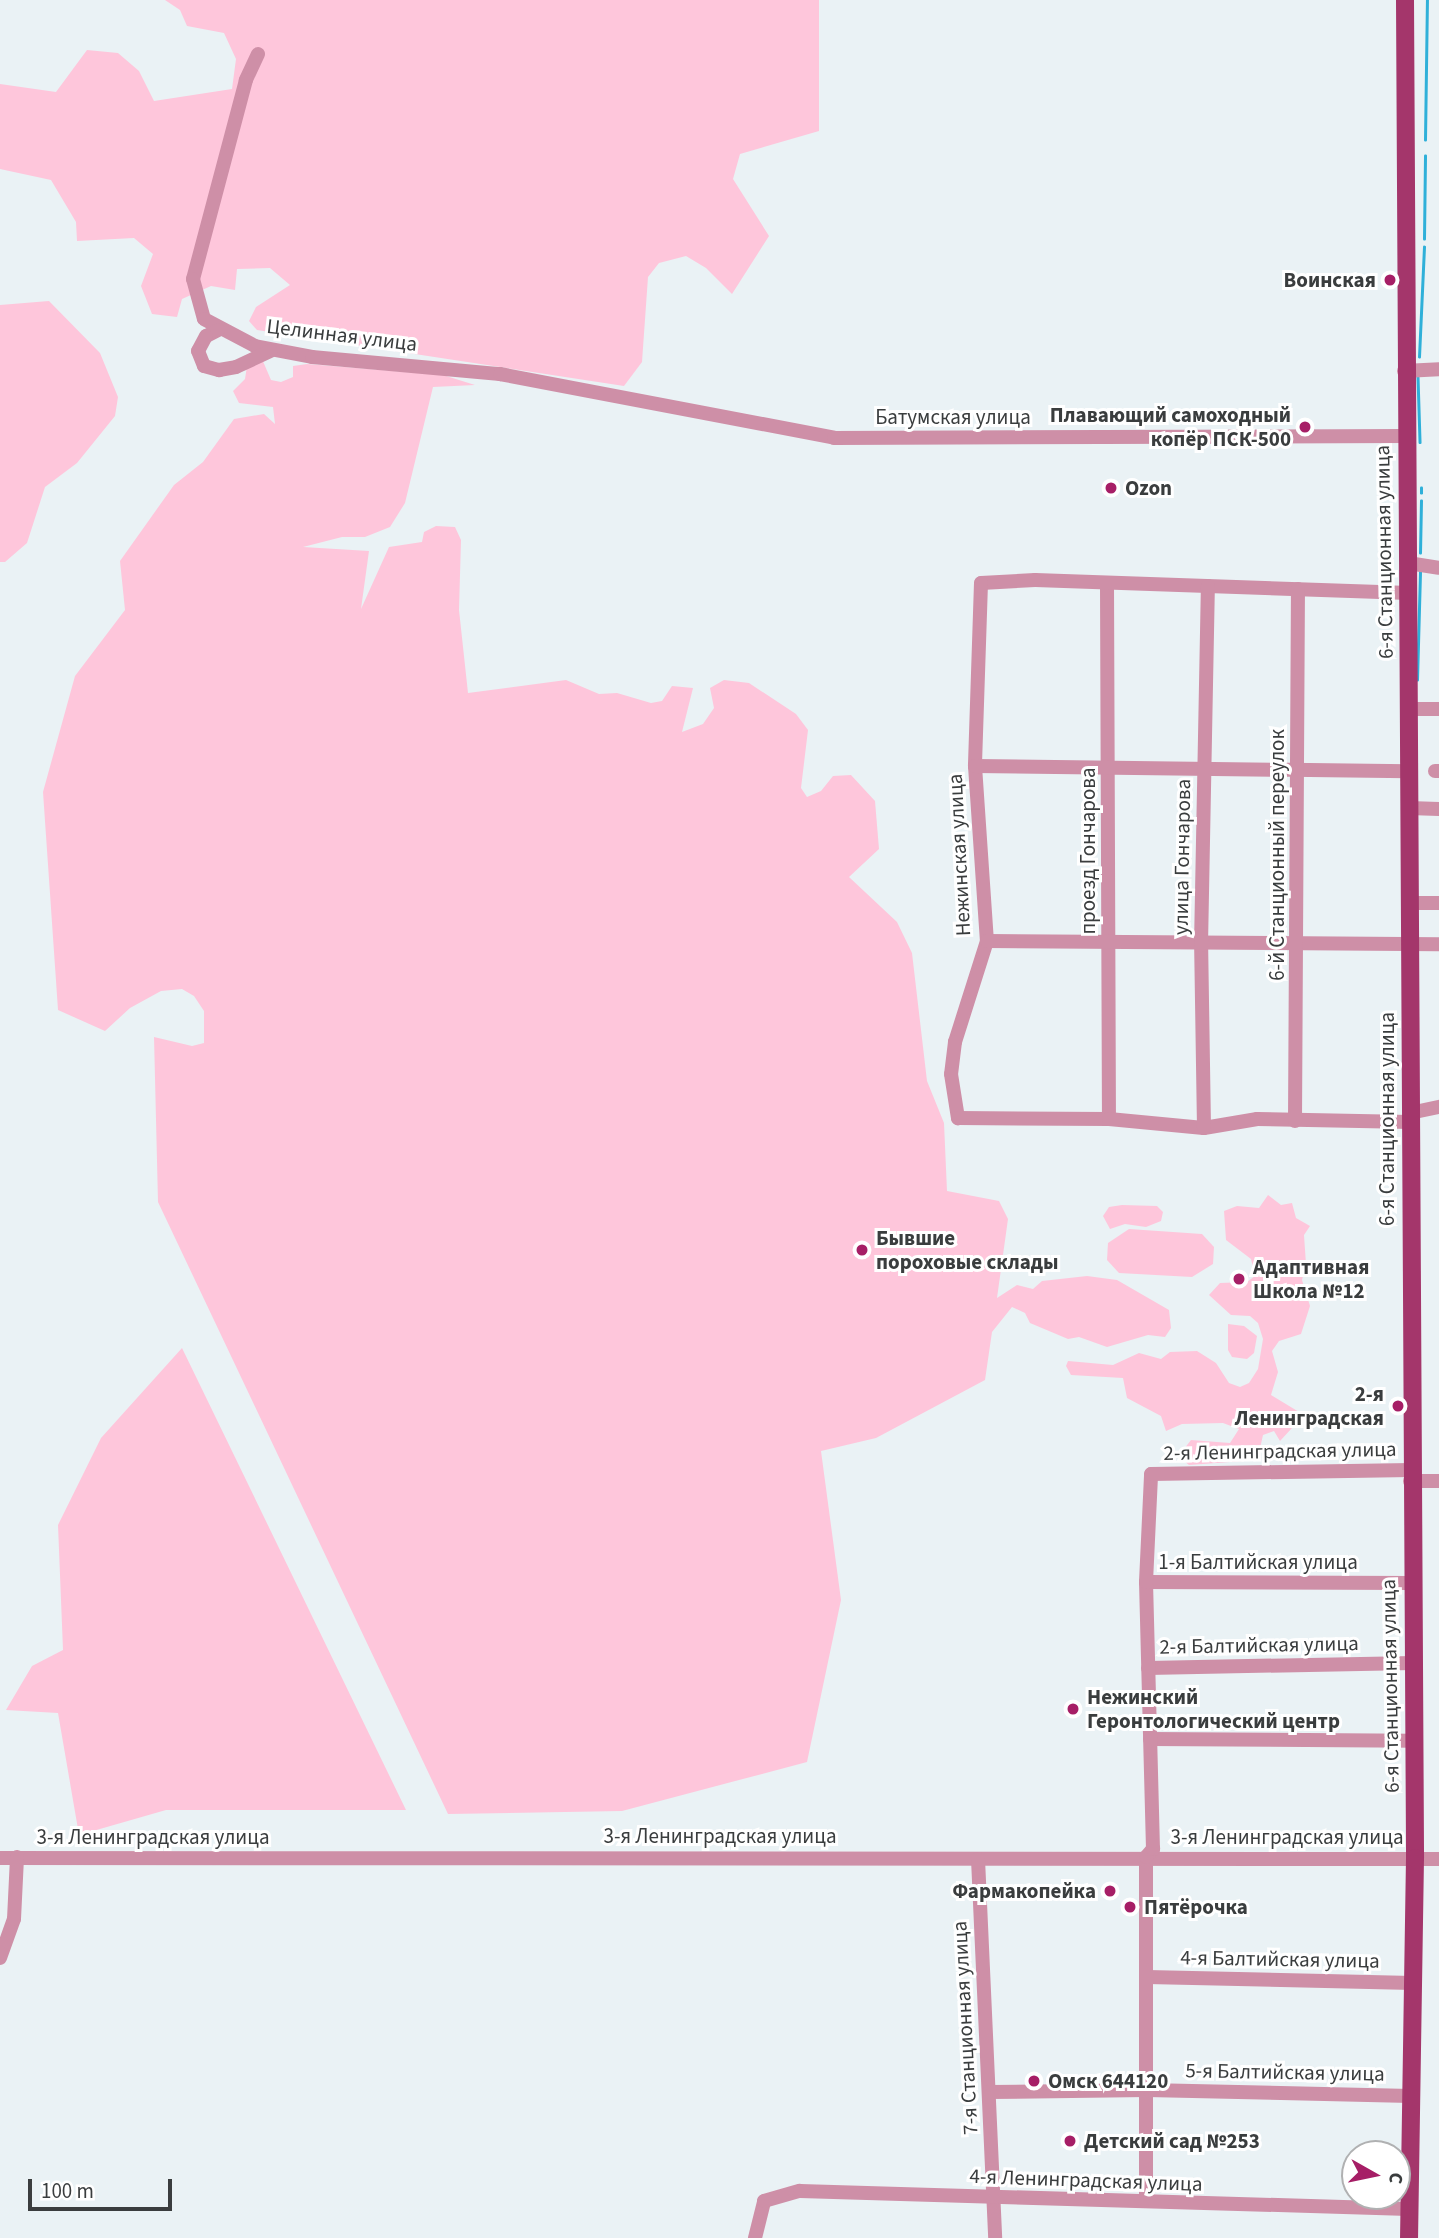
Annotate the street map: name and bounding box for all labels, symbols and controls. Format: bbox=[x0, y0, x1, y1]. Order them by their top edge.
place label: Воинская bbox=[1284, 267, 1376, 293]
marker: Воинская bbox=[1382, 272, 1398, 288]
street label: Целинная улица bbox=[265, 313, 419, 357]
place label: Плавающий самоходный копёр ПСК-500 bbox=[1050, 402, 1291, 452]
street label: Батумская улица bbox=[875, 404, 1031, 430]
marker: Плавающий самоходный копёр ПСК-500 bbox=[1297, 419, 1313, 435]
street label: 6-я Станционная улица bbox=[1370, 445, 1398, 659]
place label: Ozon bbox=[1125, 475, 1172, 501]
marker: Ozon bbox=[1103, 480, 1119, 496]
street label: 6-й Станционный переулок bbox=[1264, 729, 1290, 981]
street label: проезд Гончарова bbox=[1075, 767, 1101, 935]
street label: Нежинская улица bbox=[942, 773, 976, 937]
street label: улица Гончарова bbox=[1168, 779, 1196, 935]
street label: 6-я Станционная улица bbox=[1374, 1012, 1400, 1226]
place label: Бывшие пороховые склады bbox=[876, 1225, 1059, 1275]
marker: Бывшие пороховые склады bbox=[854, 1242, 870, 1258]
place label: Адаптивная Школа №12 bbox=[1253, 1254, 1369, 1304]
marker: Адаптивная Школа №12 bbox=[1231, 1271, 1247, 1287]
place label: 2-я Ленинградская bbox=[1235, 1381, 1384, 1431]
marker: 2-я Ленинградская bbox=[1390, 1398, 1406, 1414]
street label: 2-я Ленинградская улица bbox=[1163, 1436, 1397, 1466]
street label: 1-я Балтийская улица bbox=[1158, 1549, 1358, 1575]
street label: 6-я Станционная улица bbox=[1376, 1579, 1404, 1793]
street label: 2-я Балтийская улица bbox=[1159, 1631, 1359, 1659]
place label: Нежинский Геронтологический центр bbox=[1087, 1684, 1340, 1734]
marker: Нежинский Геронтологический центр bbox=[1065, 1701, 1081, 1717]
street label: 3-я Ленинградская улица bbox=[603, 1823, 837, 1849]
street label: 3-я Ленинградская улица bbox=[36, 1824, 270, 1850]
street label: 3-я Ленинградская улица bbox=[1170, 1824, 1404, 1850]
place label: Фармакопейка bbox=[952, 1878, 1096, 1904]
marker: Фармакопейка bbox=[1102, 1883, 1118, 1899]
place label: Пятёрочка bbox=[1144, 1894, 1248, 1920]
marker: Пятёрочка bbox=[1122, 1899, 1138, 1915]
street label: 7-я Станционная улица bbox=[947, 1920, 983, 2136]
street label: 4-я Балтийская улица bbox=[1180, 1945, 1380, 1973]
street label: 5-я Балтийская улица bbox=[1185, 2058, 1385, 2086]
place label: Омск 644120 bbox=[1048, 2068, 1168, 2094]
marker: Омск 644120 bbox=[1026, 2073, 1042, 2089]
place label: Детский сад №253 bbox=[1084, 2128, 1260, 2154]
marker: Детский сад №253 bbox=[1062, 2133, 1078, 2149]
north arrow bbox=[1341, 2140, 1411, 2210]
street label: 4-я Ленинградская улица bbox=[969, 2163, 1203, 2197]
scale bar bbox=[32, 2164, 175, 2208]
text: С bbox=[1381, 2170, 1409, 2186]
text: 100 m bbox=[41, 2176, 94, 2206]

